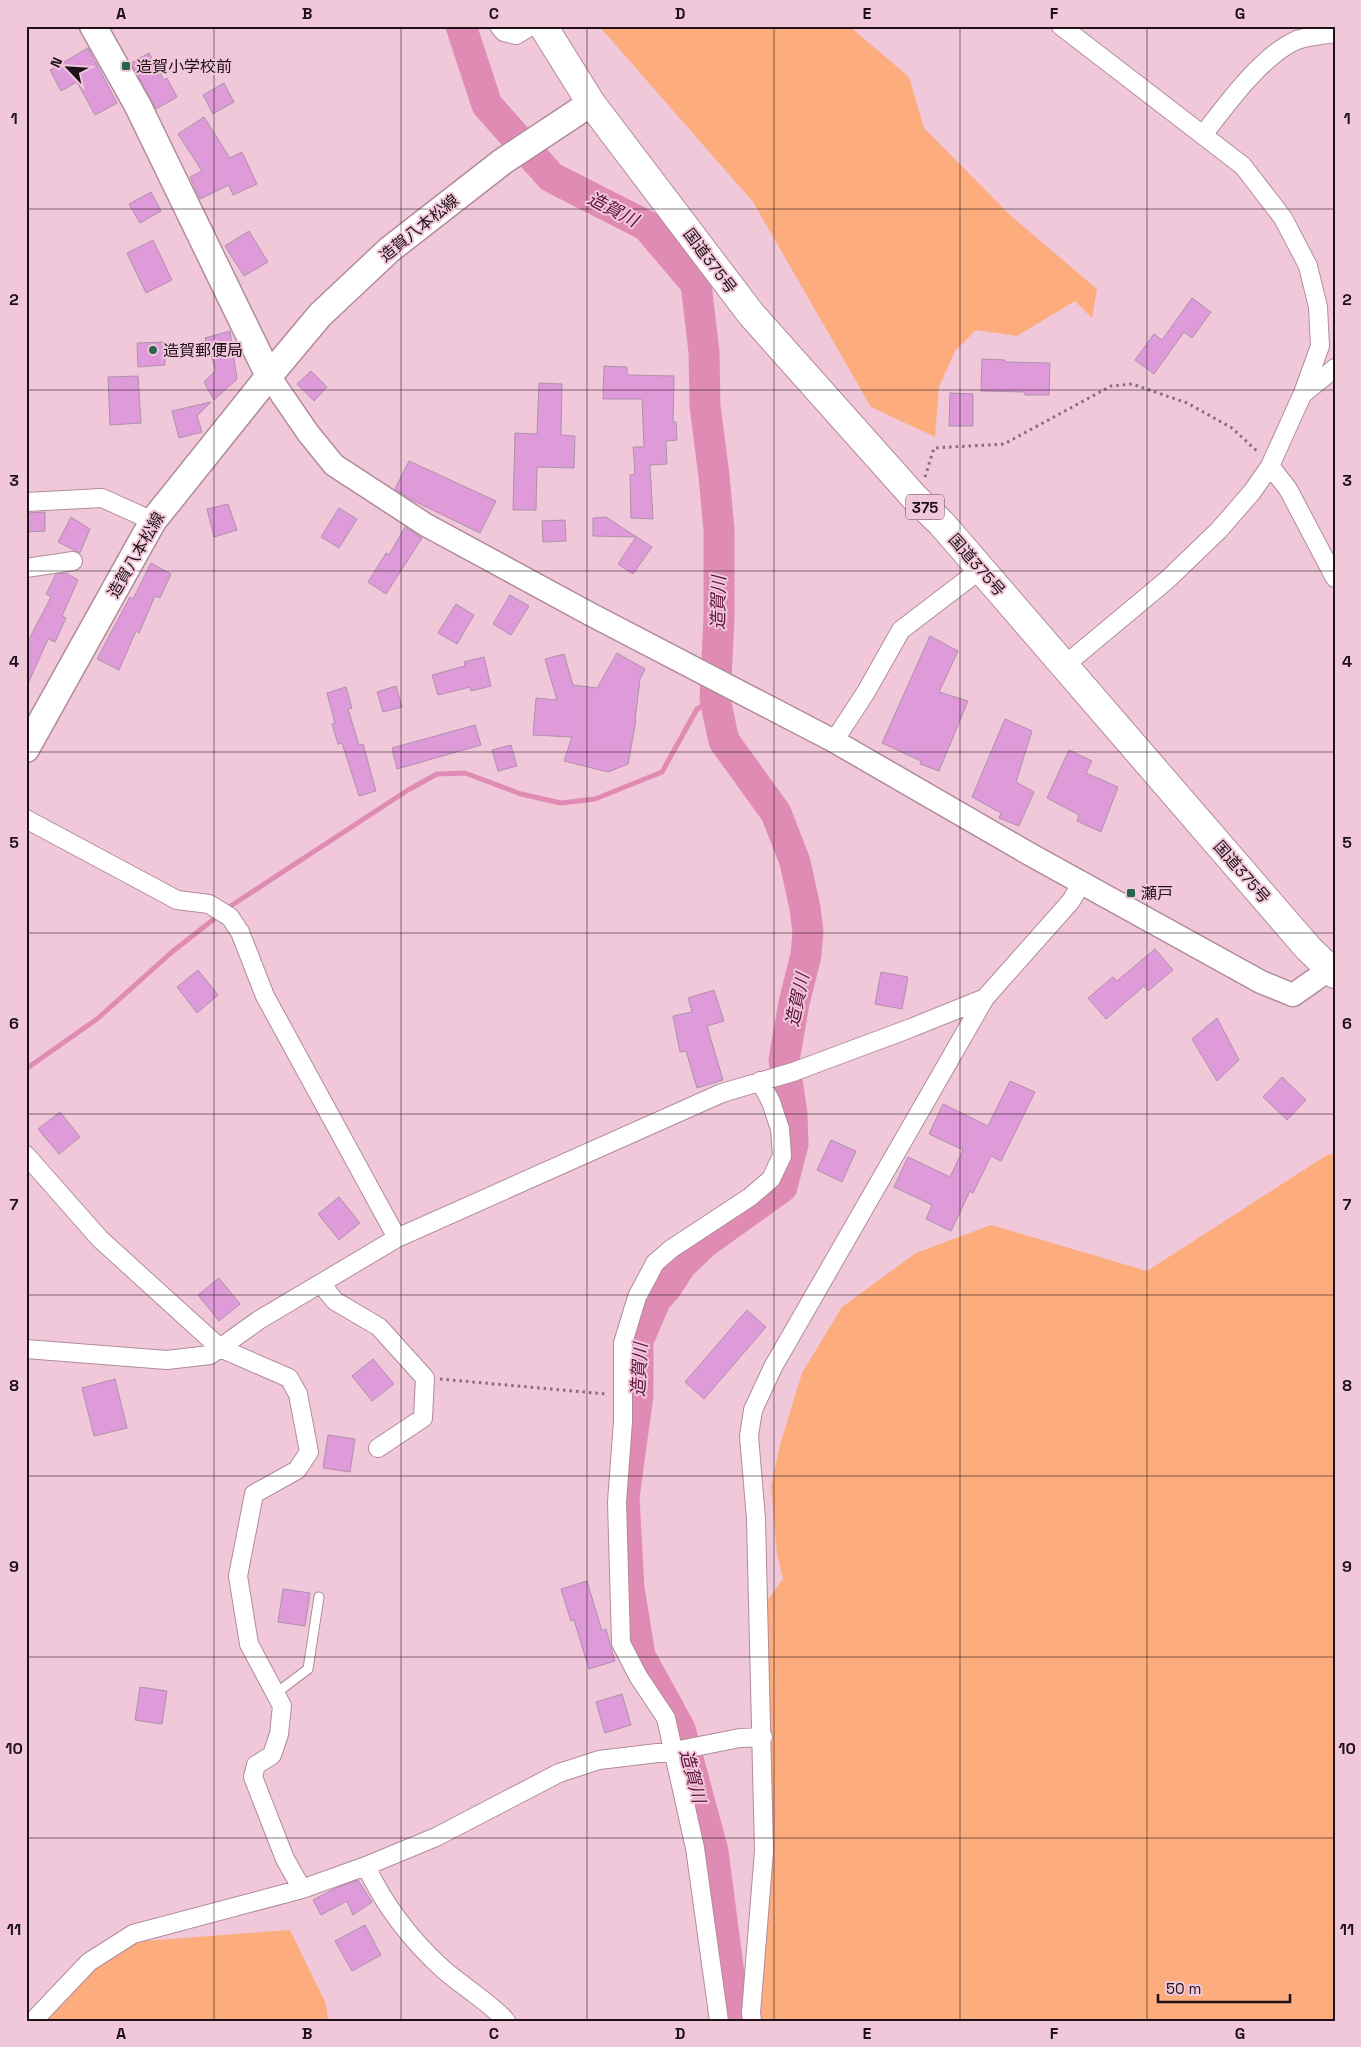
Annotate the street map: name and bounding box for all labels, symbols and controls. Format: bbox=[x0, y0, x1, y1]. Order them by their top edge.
text: A bbox=[116, 3, 126, 24]
text: B bbox=[302, 3, 312, 24]
text: C bbox=[489, 3, 499, 24]
text: D bbox=[675, 3, 685, 24]
text: E bbox=[863, 3, 872, 24]
text: F bbox=[1050, 3, 1059, 24]
text: G bbox=[1235, 3, 1245, 24]
north arrow bbox=[42, 42, 92, 92]
text: N bbox=[46, 54, 66, 71]
place label: 造賀小学校前 bbox=[136, 56, 232, 77]
marker: 造賀小学校前 bbox=[120, 60, 132, 72]
text: 1 bbox=[10, 108, 18, 129]
text: 1 bbox=[1343, 108, 1351, 129]
water label: 造賀川 bbox=[584, 186, 644, 232]
street label: 造賀八本松線 bbox=[375, 190, 463, 266]
street label: 国道375号 bbox=[679, 224, 741, 298]
text: 2 bbox=[9, 289, 19, 310]
text: 2 bbox=[1342, 289, 1352, 310]
place label: 造賀郵便局 bbox=[163, 340, 243, 361]
marker: 造賀郵便局 bbox=[147, 344, 159, 356]
text: 3 bbox=[9, 470, 19, 491]
text: 3 bbox=[1342, 470, 1352, 491]
road number: 375 bbox=[906, 494, 944, 520]
street label: 造賀八本松線 bbox=[103, 508, 169, 602]
street label: 国道375号 bbox=[944, 529, 1010, 601]
water label: 造賀川 bbox=[706, 574, 730, 630]
text: 4 bbox=[9, 651, 19, 672]
text: 4 bbox=[1342, 651, 1352, 672]
text: 5 bbox=[9, 832, 19, 853]
text: 5 bbox=[1342, 832, 1352, 853]
street label: 国道375号 bbox=[1209, 836, 1275, 908]
place label: 瀬戸 bbox=[1141, 883, 1173, 904]
marker: 瀬戸 bbox=[1125, 887, 1137, 899]
water label: 造賀川 bbox=[780, 969, 814, 1029]
text: 6 bbox=[9, 1013, 19, 1034]
text: 6 bbox=[1342, 1013, 1352, 1034]
text: 7 bbox=[10, 1194, 19, 1215]
text: 7 bbox=[1343, 1194, 1352, 1215]
water label: 造賀川 bbox=[626, 1340, 652, 1398]
text: 8 bbox=[9, 1375, 19, 1396]
text: 8 bbox=[1342, 1375, 1352, 1396]
text: 9 bbox=[9, 1556, 19, 1577]
text: 9 bbox=[1342, 1556, 1352, 1577]
text: 10 bbox=[5, 1738, 23, 1759]
text: 10 bbox=[1338, 1738, 1356, 1759]
water label: 造賀川 bbox=[675, 1747, 712, 1807]
text: 11 bbox=[7, 1919, 21, 1940]
text: 11 bbox=[1340, 1919, 1354, 1940]
scale bar bbox=[1158, 1972, 1291, 2004]
text: 50 m bbox=[1166, 1979, 1201, 1998]
text: A bbox=[116, 2023, 126, 2044]
text: B bbox=[302, 2023, 312, 2044]
text: C bbox=[489, 2023, 499, 2044]
text: D bbox=[675, 2023, 685, 2044]
text: E bbox=[863, 2023, 872, 2044]
text: F bbox=[1050, 2023, 1059, 2044]
text: G bbox=[1235, 2023, 1245, 2044]

